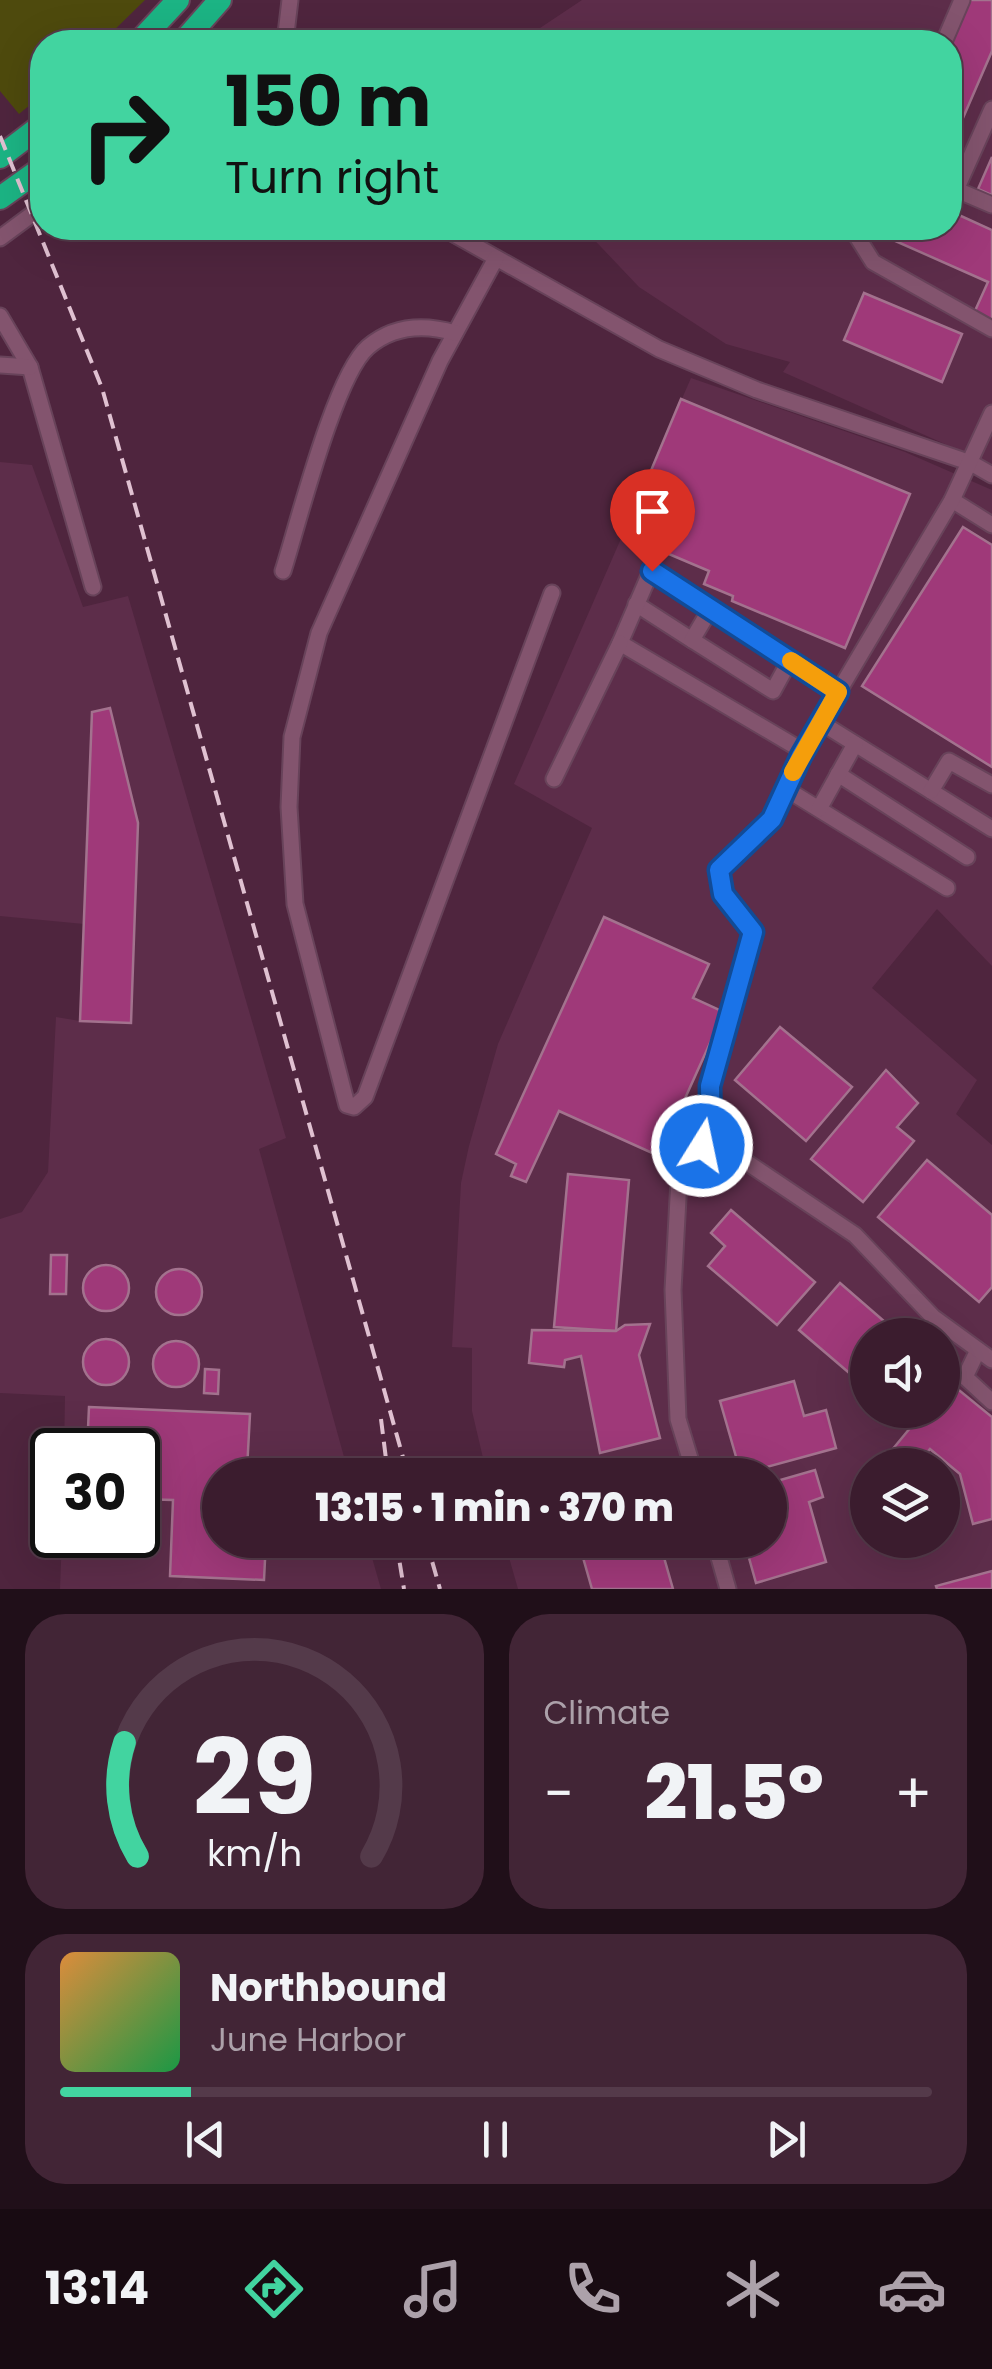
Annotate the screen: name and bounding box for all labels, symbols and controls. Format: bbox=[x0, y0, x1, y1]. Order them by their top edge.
text: 150 m bbox=[225, 52, 431, 151]
icon: right bbox=[60, 70, 190, 200]
text: Turn right bbox=[225, 146, 439, 209]
pin bbox=[610, 469, 695, 572]
icon: arrive bbox=[625, 484, 680, 539]
position arrow bbox=[650, 1094, 754, 1198]
map controls bbox=[850, 1318, 960, 1558]
button: sound bbox=[850, 1318, 960, 1428]
speed limit sign: 30 bbox=[30, 1428, 160, 1558]
button: layers bbox=[850, 1448, 960, 1558]
text: 13:15 · 1 min · 370 m bbox=[315, 1481, 674, 1534]
text: Climate bbox=[544, 1690, 670, 1735]
text: 29 bbox=[193, 1705, 316, 1850]
text: 21.5° bbox=[644, 1740, 824, 1845]
text: − bbox=[544, 1755, 574, 1832]
text: + bbox=[894, 1755, 932, 1832]
text: km/h bbox=[207, 1828, 302, 1879]
text: Northbound bbox=[210, 1961, 447, 2014]
text: June Harbor bbox=[210, 2017, 406, 2062]
icon: previous bbox=[178, 2112, 233, 2167]
icon: pause bbox=[468, 2112, 523, 2167]
icon: next bbox=[759, 2112, 814, 2167]
icon: directions bbox=[239, 2254, 309, 2324]
icon: music bbox=[398, 2254, 468, 2324]
icon: phone bbox=[558, 2254, 628, 2324]
icon: climate bbox=[718, 2254, 788, 2324]
icon: car bbox=[877, 2254, 947, 2324]
text: 13:14 bbox=[45, 2257, 149, 2320]

